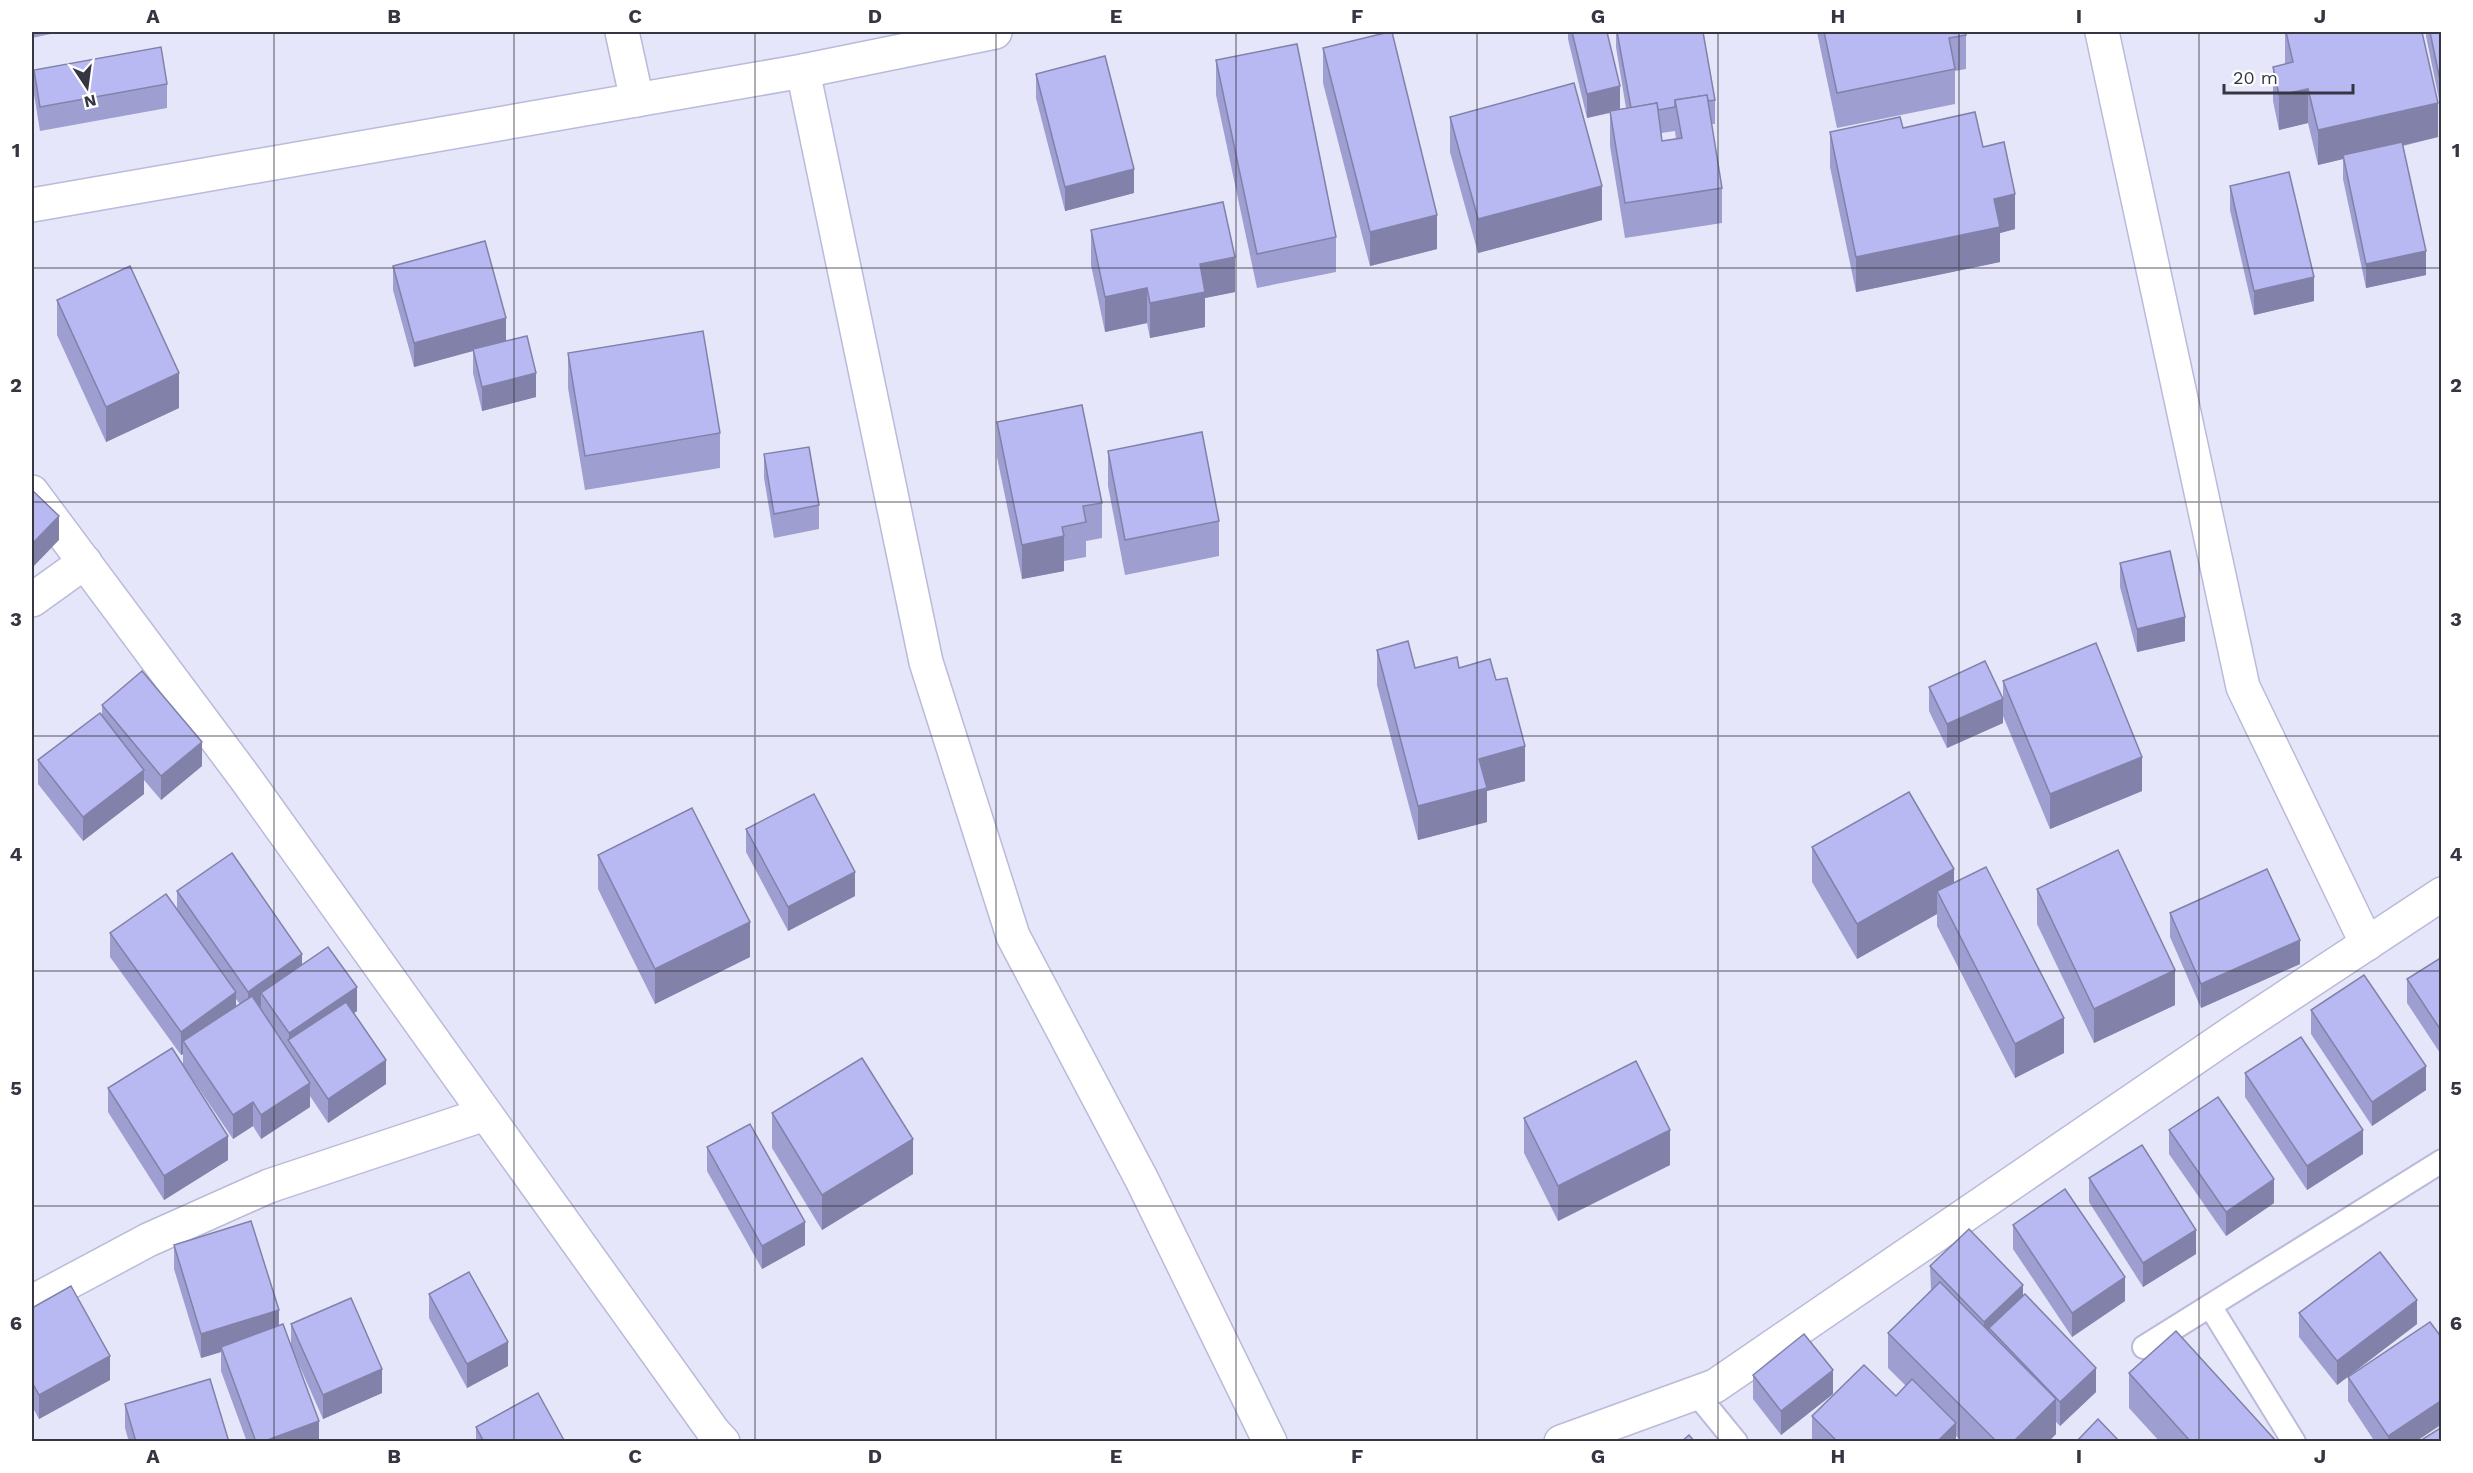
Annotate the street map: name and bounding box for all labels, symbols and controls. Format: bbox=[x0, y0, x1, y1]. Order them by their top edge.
text: A bbox=[146, 4, 160, 28]
text: B bbox=[387, 4, 401, 28]
text: C bbox=[628, 4, 642, 28]
text: D bbox=[868, 4, 882, 28]
text: E bbox=[1110, 4, 1122, 28]
text: F bbox=[1351, 4, 1363, 28]
text: G bbox=[1591, 4, 1605, 28]
text: H bbox=[1831, 4, 1845, 28]
text: I bbox=[2076, 4, 2082, 28]
text: J bbox=[2314, 4, 2326, 28]
north arrow bbox=[57, 57, 117, 117]
scale bar bbox=[2224, 57, 2353, 95]
text: 20 m bbox=[2233, 67, 2278, 88]
text: N bbox=[82, 91, 98, 112]
text: 1 bbox=[12, 138, 20, 162]
text: 1 bbox=[2452, 138, 2460, 162]
text: 2 bbox=[10, 373, 22, 397]
text: 2 bbox=[2450, 373, 2462, 397]
text: 3 bbox=[10, 607, 22, 631]
text: 3 bbox=[2450, 607, 2462, 631]
text: 4 bbox=[10, 842, 23, 866]
text: 4 bbox=[2450, 842, 2463, 866]
text: 5 bbox=[10, 1076, 22, 1100]
text: 5 bbox=[2450, 1076, 2462, 1100]
text: 6 bbox=[10, 1311, 22, 1335]
text: 6 bbox=[2450, 1311, 2462, 1335]
text: A bbox=[146, 1444, 160, 1468]
text: B bbox=[387, 1444, 401, 1468]
text: C bbox=[628, 1444, 642, 1468]
text: D bbox=[868, 1444, 882, 1468]
text: E bbox=[1110, 1444, 1122, 1468]
text: F bbox=[1351, 1444, 1363, 1468]
text: G bbox=[1591, 1444, 1605, 1468]
text: H bbox=[1831, 1444, 1845, 1468]
text: I bbox=[2076, 1444, 2082, 1468]
text: J bbox=[2314, 1444, 2326, 1468]

